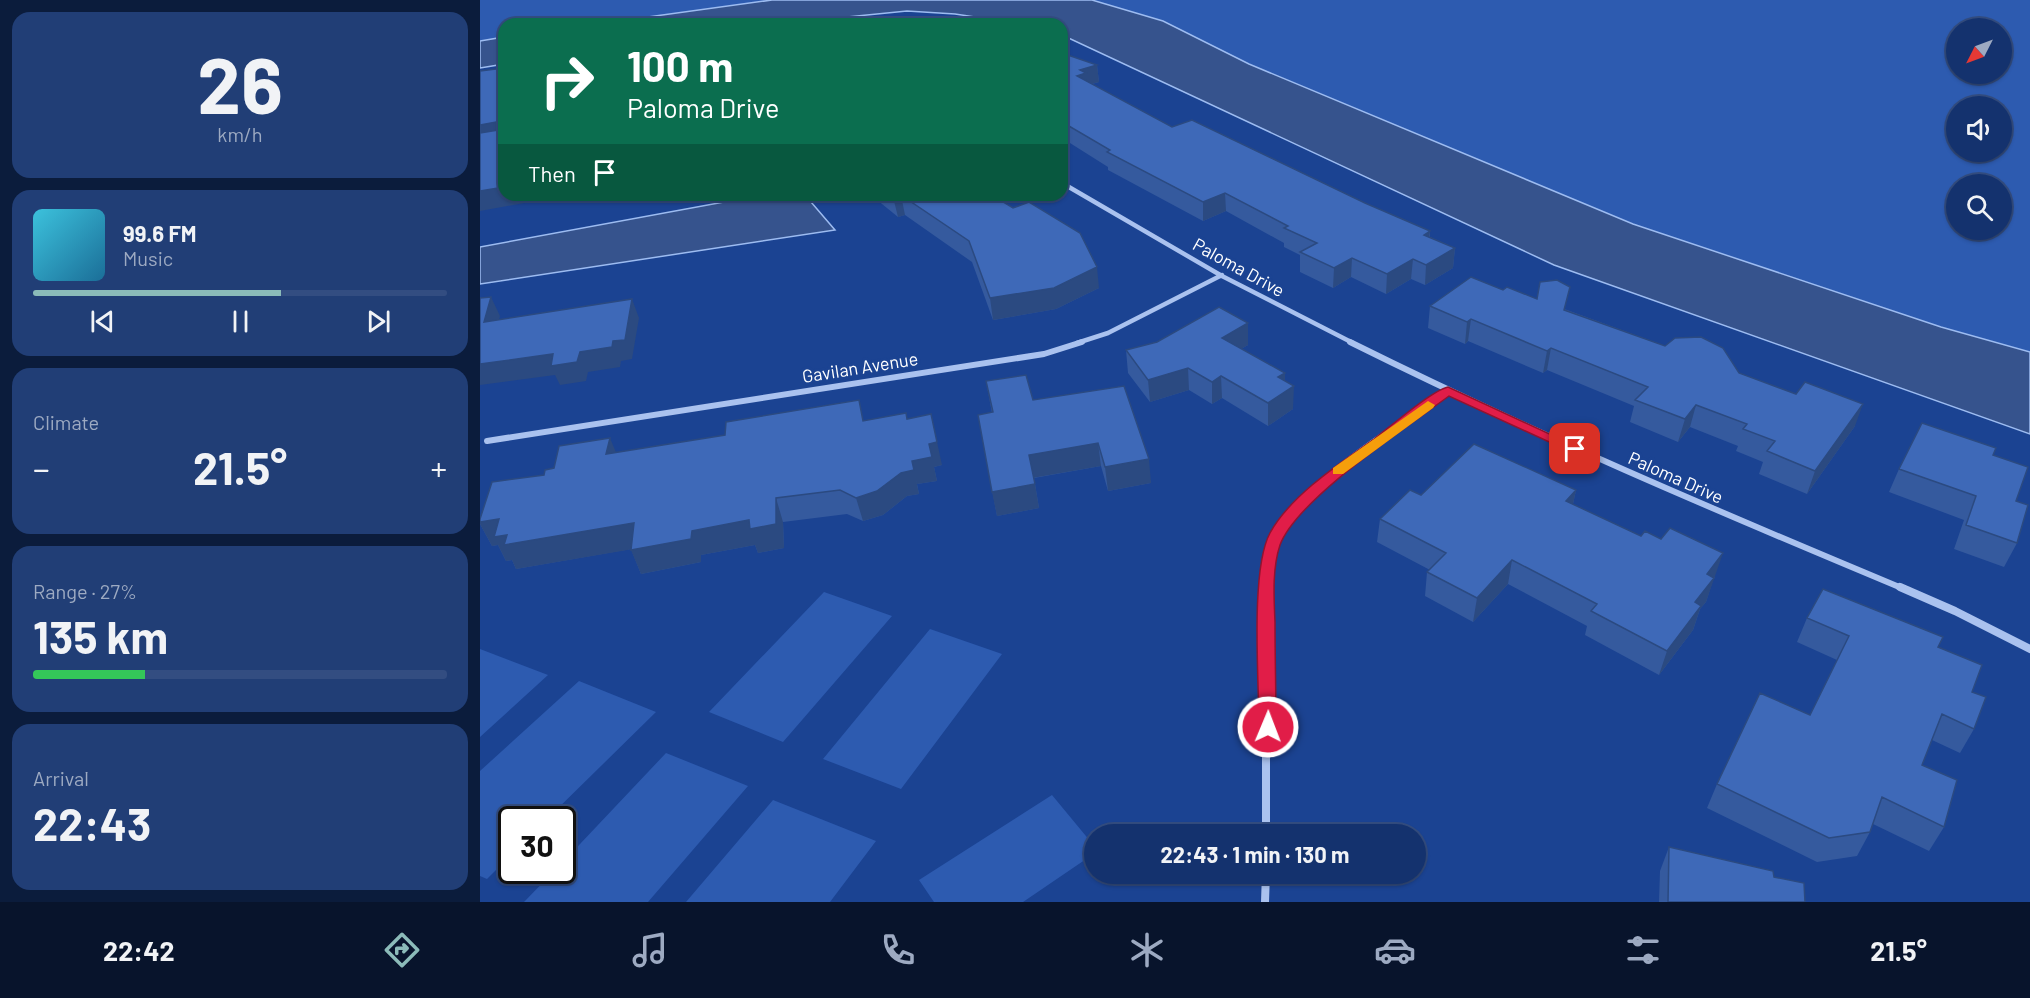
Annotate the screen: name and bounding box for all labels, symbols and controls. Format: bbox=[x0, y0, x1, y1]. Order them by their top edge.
north arrow bbox=[1946, 18, 2012, 84]
map controls bbox=[1946, 18, 2012, 240]
text: 26 bbox=[197, 36, 283, 130]
text: 100 m bbox=[627, 40, 733, 90]
icon: right bbox=[528, 42, 606, 120]
text: Paloma Drive bbox=[627, 91, 779, 123]
button: sound bbox=[1946, 96, 2012, 162]
text: km/h bbox=[217, 122, 263, 146]
icon: arrive bbox=[588, 156, 621, 189]
text: Then bbox=[528, 160, 576, 186]
button: search bbox=[1946, 174, 2012, 240]
text: 99.6 FM bbox=[123, 220, 197, 246]
street label: Paloma Drive bbox=[1189, 233, 1289, 301]
text: Music bbox=[123, 246, 173, 270]
icon: previous bbox=[86, 305, 119, 338]
icon: pause bbox=[224, 305, 257, 338]
icon: next bbox=[362, 305, 395, 338]
street label: Gavilan Avenue bbox=[801, 347, 919, 387]
text: Climate bbox=[33, 410, 99, 434]
pin bbox=[1549, 423, 1600, 474]
icon: arrive bbox=[1558, 432, 1591, 465]
text: 21.5° bbox=[193, 440, 287, 494]
street label: Paloma Drive bbox=[1625, 446, 1727, 508]
text: − bbox=[33, 448, 50, 488]
text: + bbox=[431, 448, 447, 488]
text: Range · 27% bbox=[33, 579, 137, 603]
text: 135 km bbox=[33, 609, 168, 663]
position arrow bbox=[1236, 695, 1300, 759]
text: Arrival bbox=[33, 766, 89, 790]
text: 22:43 bbox=[33, 796, 151, 850]
speed limit sign: 30 bbox=[498, 806, 576, 884]
text: 22:43 · 1 min · 130 m bbox=[1161, 841, 1349, 867]
icon: directions bbox=[381, 929, 423, 971]
icon: music bbox=[629, 929, 671, 971]
icon: phone bbox=[877, 929, 919, 971]
icon: climate bbox=[1126, 929, 1168, 971]
icon: car bbox=[1374, 929, 1416, 971]
icon: filters bbox=[1622, 929, 1664, 971]
text: 22:42 bbox=[103, 934, 175, 966]
text: 21.5° bbox=[1870, 934, 1927, 966]

